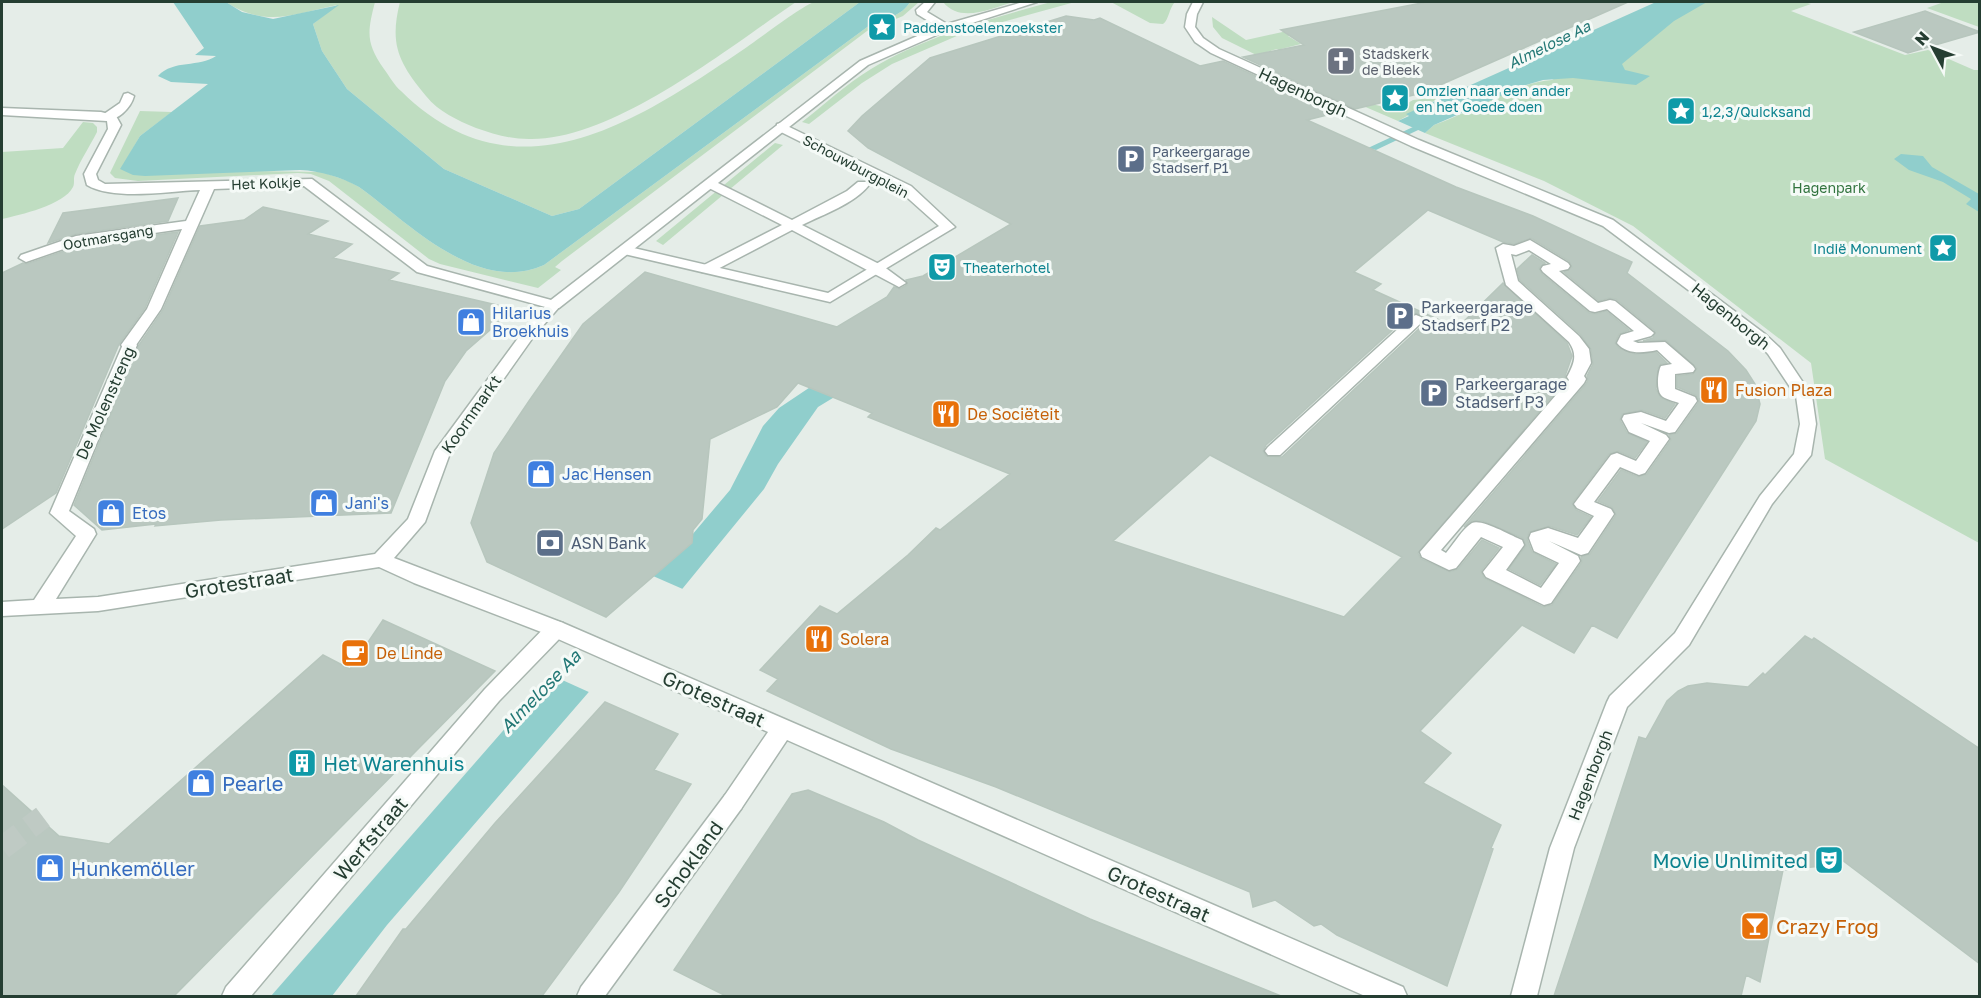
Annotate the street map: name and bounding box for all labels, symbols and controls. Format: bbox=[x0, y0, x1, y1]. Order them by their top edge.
place icon: Paddenstoelenzoekster bbox=[866, 11, 898, 43]
water label: Almelose Aa bbox=[1505, 16, 1593, 72]
north arrow bbox=[1903, 18, 1963, 78]
place label: Paddenstoelenzoekster bbox=[903, 19, 1063, 36]
text: N bbox=[1910, 27, 1933, 49]
church icon: Stadskerk de Bleek bbox=[1325, 45, 1357, 77]
place label: Stadskerk de Bleek bbox=[1362, 45, 1429, 78]
street label: Hagenborgh bbox=[1256, 63, 1350, 121]
place icon: Omzien naar een ander en het Goede doen bbox=[1379, 82, 1411, 114]
place label: Omzien naar een ander en het Goede doen bbox=[1416, 82, 1571, 115]
place icon: 1,2,3/Quicksand bbox=[1665, 95, 1697, 127]
place label: 1,2,3/Quicksand bbox=[1702, 103, 1811, 120]
street label: Schouwburgplein bbox=[800, 131, 912, 201]
parking icon: Parkeergarage Stadserf P1 bbox=[1115, 143, 1147, 175]
place label: Parkeergarage Stadserf P1 bbox=[1152, 143, 1250, 176]
street label: Het Kolkje bbox=[231, 173, 301, 193]
park label: Hagenpark bbox=[1792, 179, 1866, 196]
street label: Ootmarsgang bbox=[62, 221, 154, 253]
place icon: Indië Monument bbox=[1927, 232, 1959, 264]
place label: Indië Monument bbox=[1813, 240, 1922, 257]
theatre icon: Theaterhotel bbox=[926, 251, 958, 283]
place label: Theaterhotel bbox=[963, 259, 1051, 276]
street label: Hagenborgh bbox=[1688, 278, 1774, 354]
place label: Parkeergarage Stadserf P2 bbox=[1421, 297, 1533, 335]
parking icon: Parkeergarage Stadserf P2 bbox=[1384, 300, 1416, 332]
place label: Hilarius Broekhuis bbox=[492, 303, 569, 341]
shop icon: Hilarius Broekhuis bbox=[455, 306, 487, 338]
street label: De Molenstreng bbox=[71, 343, 139, 463]
street label: Koornmarkt bbox=[437, 371, 505, 457]
place label: Parkeergarage Stadserf P3 bbox=[1455, 374, 1567, 412]
restaurant icon: Fusion Plaza bbox=[1698, 374, 1730, 406]
parking icon: Parkeergarage Stadserf P3 bbox=[1418, 377, 1450, 409]
place label: Fusion Plaza bbox=[1735, 380, 1832, 400]
restaurant icon: De Sociëteit bbox=[930, 398, 962, 430]
place label: De Sociëteit bbox=[967, 404, 1060, 424]
shop icon: Jac Hensen bbox=[525, 458, 557, 490]
place label: Jac Hensen bbox=[562, 464, 652, 484]
shop icon: Jani's bbox=[308, 487, 340, 519]
place label: Jani's bbox=[345, 493, 389, 513]
shop icon: Etos bbox=[95, 497, 127, 529]
place label: Etos bbox=[132, 503, 166, 523]
bank icon: ASN Bank bbox=[534, 527, 566, 559]
place label: ASN Bank bbox=[571, 533, 647, 553]
street label: Grotestraat bbox=[183, 562, 295, 602]
restaurant icon: Solera bbox=[803, 623, 835, 655]
place label: Solera bbox=[840, 629, 889, 649]
cafe icon: De Linde bbox=[339, 637, 371, 669]
place label: De Linde bbox=[376, 643, 443, 663]
water label: Almelose Aa bbox=[495, 644, 586, 737]
street label: Grotestraat bbox=[659, 665, 769, 731]
street label: Hagenborgh bbox=[1564, 727, 1616, 823]
building icon: Het Warenhuis bbox=[286, 747, 318, 779]
place label: Het Warenhuis bbox=[323, 751, 464, 775]
shop icon: Pearle bbox=[185, 767, 217, 799]
place label: Pearle bbox=[222, 771, 283, 795]
street label: Werfstraat bbox=[328, 791, 412, 885]
street label: Schokland bbox=[648, 816, 728, 912]
theatre icon: Movie Unlimited bbox=[1813, 844, 1845, 876]
place label: Movie Unlimited bbox=[1652, 848, 1808, 872]
shop icon: Hunkemöller bbox=[34, 852, 66, 884]
place label: Hunkemöller bbox=[71, 856, 195, 880]
street label: Grotestraat bbox=[1104, 860, 1214, 926]
bar icon: Crazy Frog bbox=[1739, 910, 1771, 942]
place label: Crazy Frog bbox=[1776, 914, 1879, 938]

